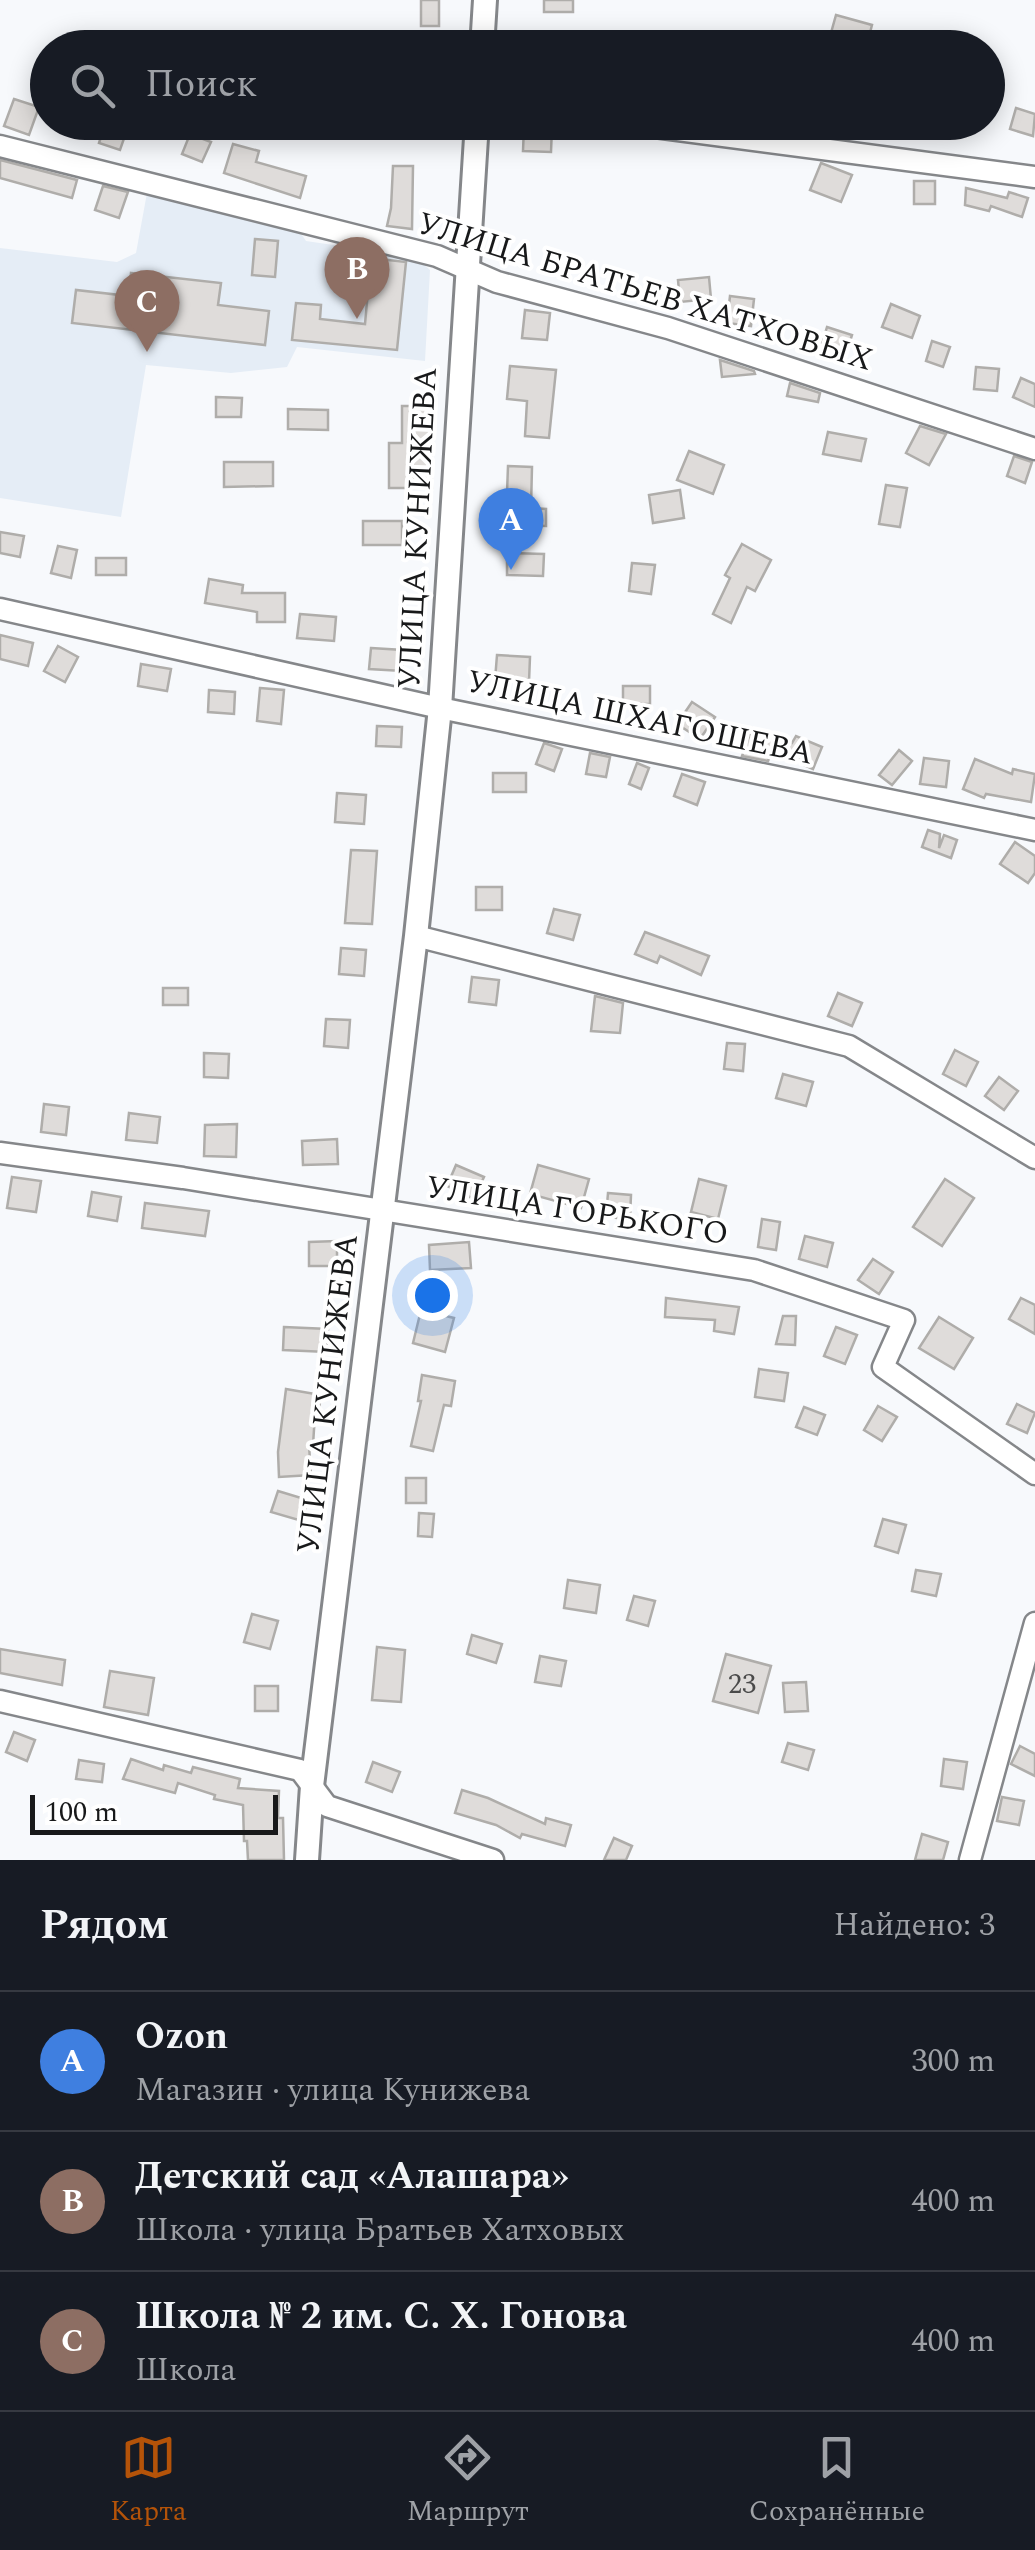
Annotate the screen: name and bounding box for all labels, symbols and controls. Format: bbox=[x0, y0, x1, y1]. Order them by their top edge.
search box bbox=[30, 30, 1005, 140]
text: Поиск bbox=[145, 56, 257, 114]
icon: search bbox=[65, 58, 120, 113]
street label: УЛИЦА БРАТЬЕВ ХАТХОВЫХ bbox=[411, 199, 879, 385]
pin: B bbox=[324, 236, 390, 319]
pin: C bbox=[114, 270, 180, 352]
street label: УЛИЦА КУНИЖЕВА bbox=[385, 366, 451, 690]
pin: A bbox=[478, 488, 544, 570]
street label: УЛИЦА ШХАГОШЕВА bbox=[462, 657, 818, 779]
street label: УЛИЦА ГОРЬКОГО bbox=[422, 1163, 732, 1259]
street label: УЛИЦА КУНИЖЕВА bbox=[284, 1231, 372, 1557]
your location bbox=[407, 1270, 458, 1321]
house number: 23 bbox=[728, 1663, 756, 1706]
scale bar bbox=[30, 1790, 278, 1834]
text: 100 m bbox=[45, 1791, 118, 1834]
text: Рядом bbox=[40, 1894, 169, 1957]
text: Найдено: 3 bbox=[834, 1901, 995, 1950]
text: Ozon bbox=[135, 2008, 228, 2066]
text: A bbox=[60, 2037, 85, 2086]
text: 300 m bbox=[911, 2037, 995, 2086]
text: Магазин · улица Кунижева bbox=[135, 2066, 530, 2115]
text: Детский сад «Алашара» bbox=[135, 2148, 569, 2206]
text: B bbox=[61, 2177, 84, 2226]
text: 400 m bbox=[911, 2177, 995, 2226]
text: Школа · улица Братьев Хатховых bbox=[135, 2206, 624, 2255]
text: Школа № 2 им. С. Х. Гонова bbox=[135, 2288, 627, 2346]
text: C bbox=[61, 2317, 84, 2366]
text: 400 m bbox=[911, 2317, 995, 2366]
text: Школа bbox=[135, 2346, 236, 2395]
tab: Карта bbox=[110, 2430, 187, 2533]
tab: Маршрут bbox=[407, 2430, 529, 2533]
tab: Сохранённые bbox=[749, 2430, 925, 2533]

